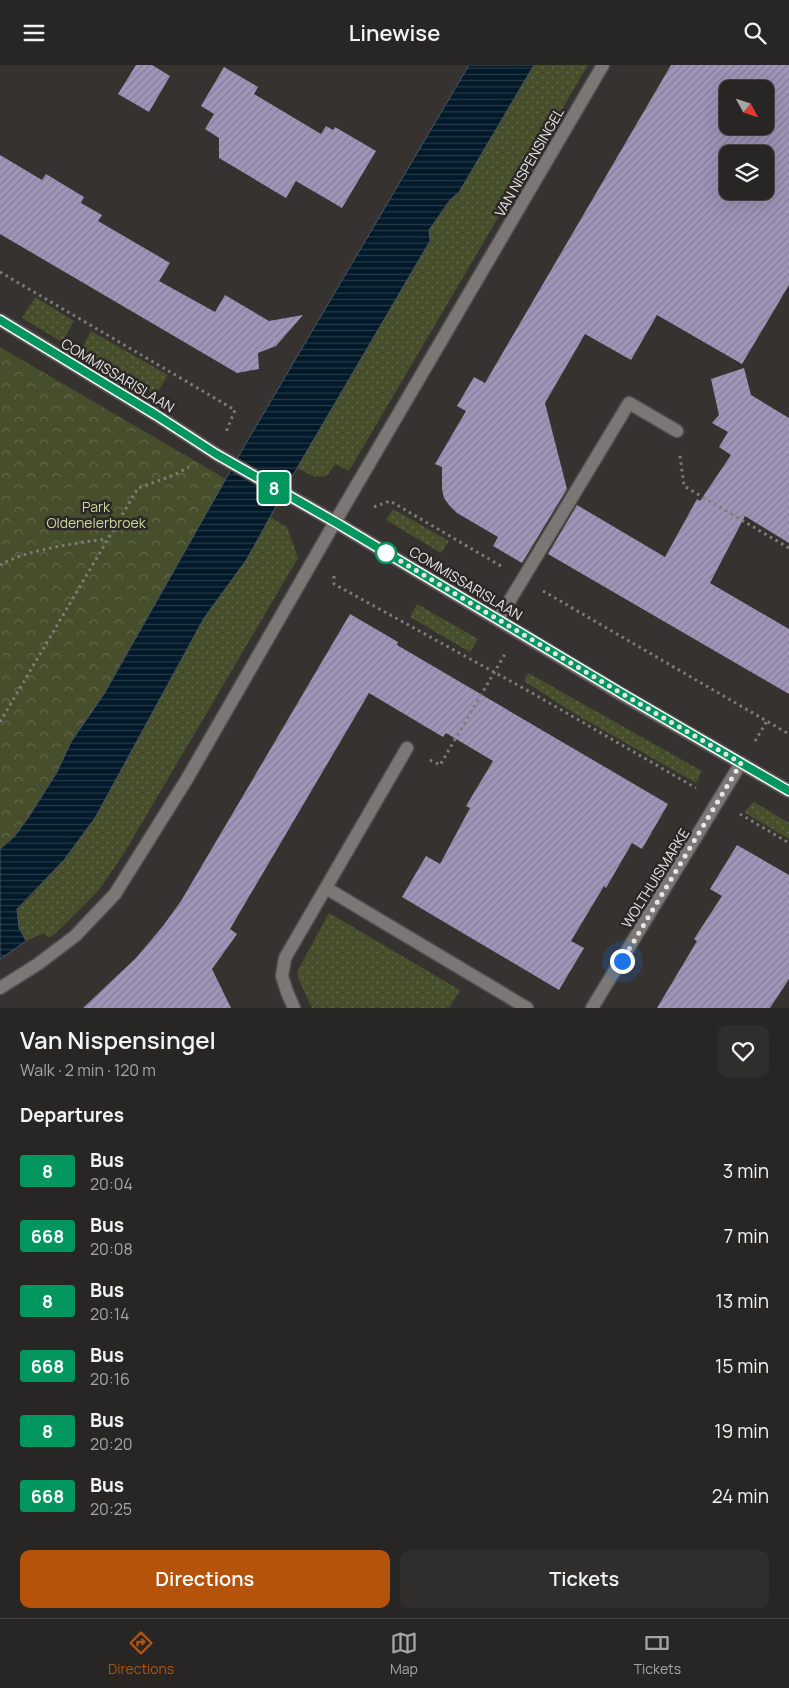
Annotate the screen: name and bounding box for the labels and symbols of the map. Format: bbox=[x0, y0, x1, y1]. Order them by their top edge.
north arrow bbox=[719, 80, 774, 135]
street label: VAN NISPENSINGEL bbox=[490, 104, 568, 220]
street label: COMMISSARISLAAN bbox=[58, 334, 178, 416]
line badge: 8 bbox=[258, 472, 290, 504]
park label: Park Oldenelerbroek bbox=[46, 497, 147, 532]
unlabelled marker bbox=[375, 542, 397, 564]
street label: COMMISSARISLAAN bbox=[406, 542, 526, 624]
street label: WOLTHUISMARKE bbox=[617, 825, 693, 931]
your location bbox=[610, 949, 635, 974]

